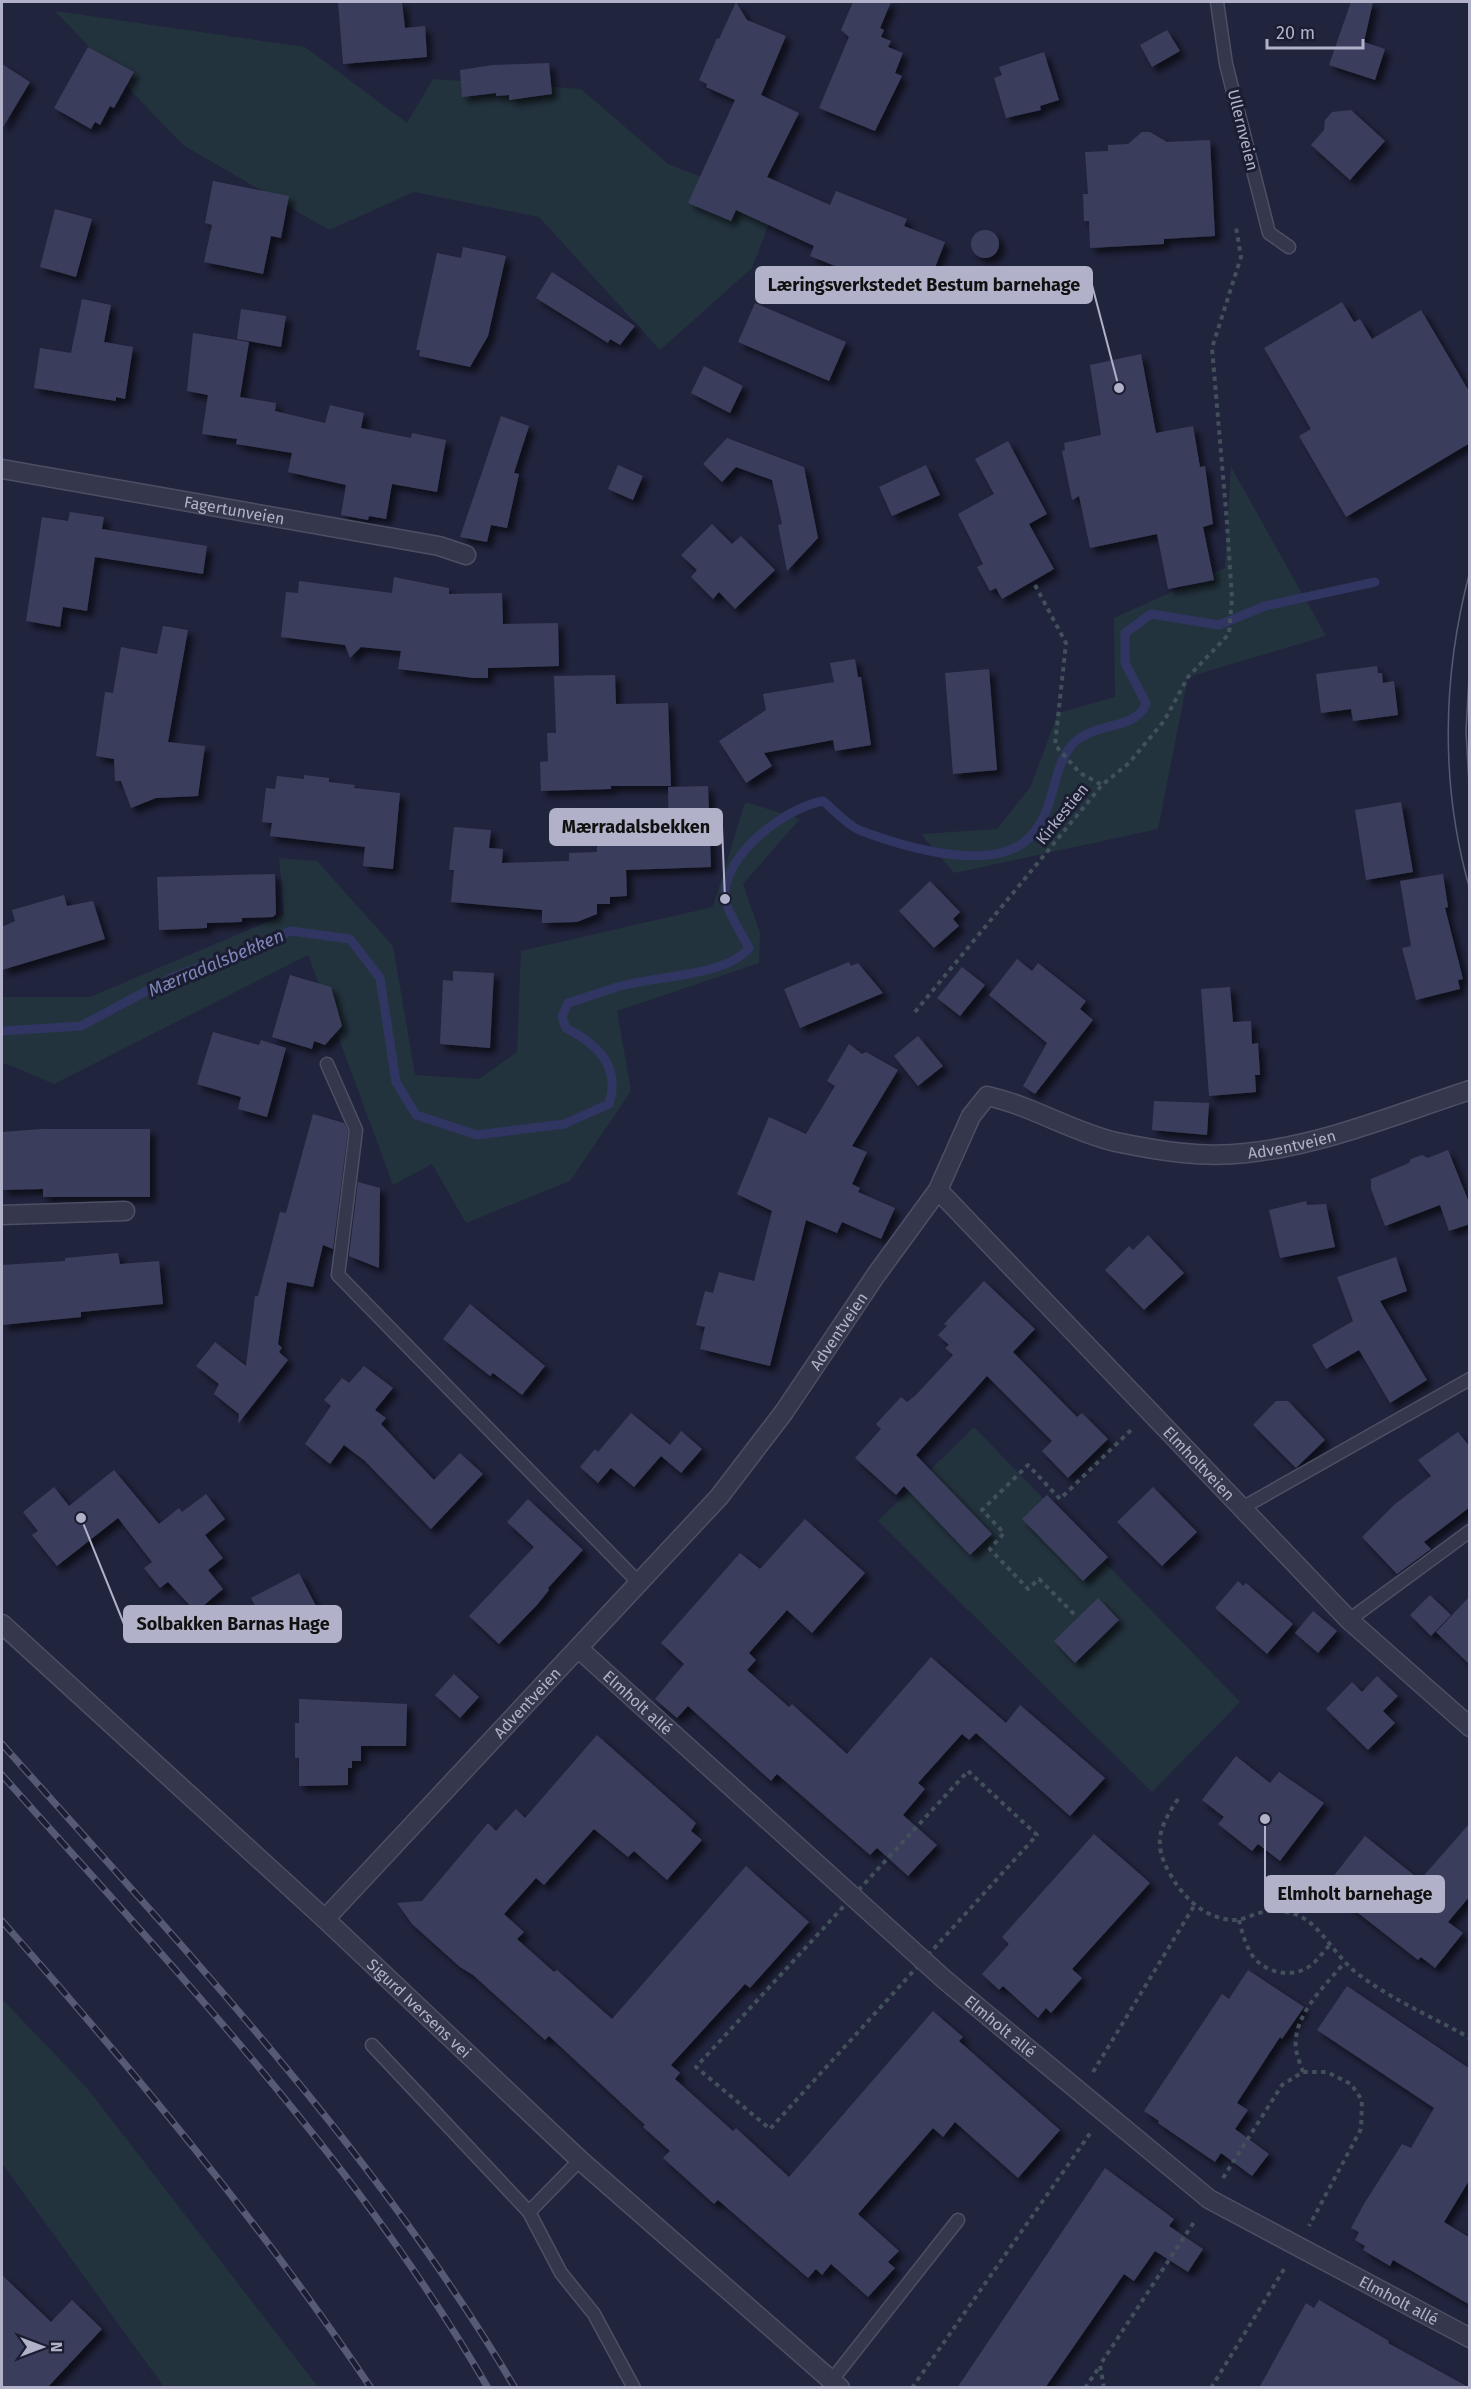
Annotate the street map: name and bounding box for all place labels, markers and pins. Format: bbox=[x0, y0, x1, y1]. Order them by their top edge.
callout: Læringsverkstedet Bestum barnehage bbox=[756, 267, 1092, 303]
callout: Mærradalsbekken bbox=[550, 809, 722, 845]
callout: Solbakken Barnas Hage bbox=[124, 1606, 341, 1642]
callout: Elmholt barnehage bbox=[1265, 1876, 1444, 1912]

